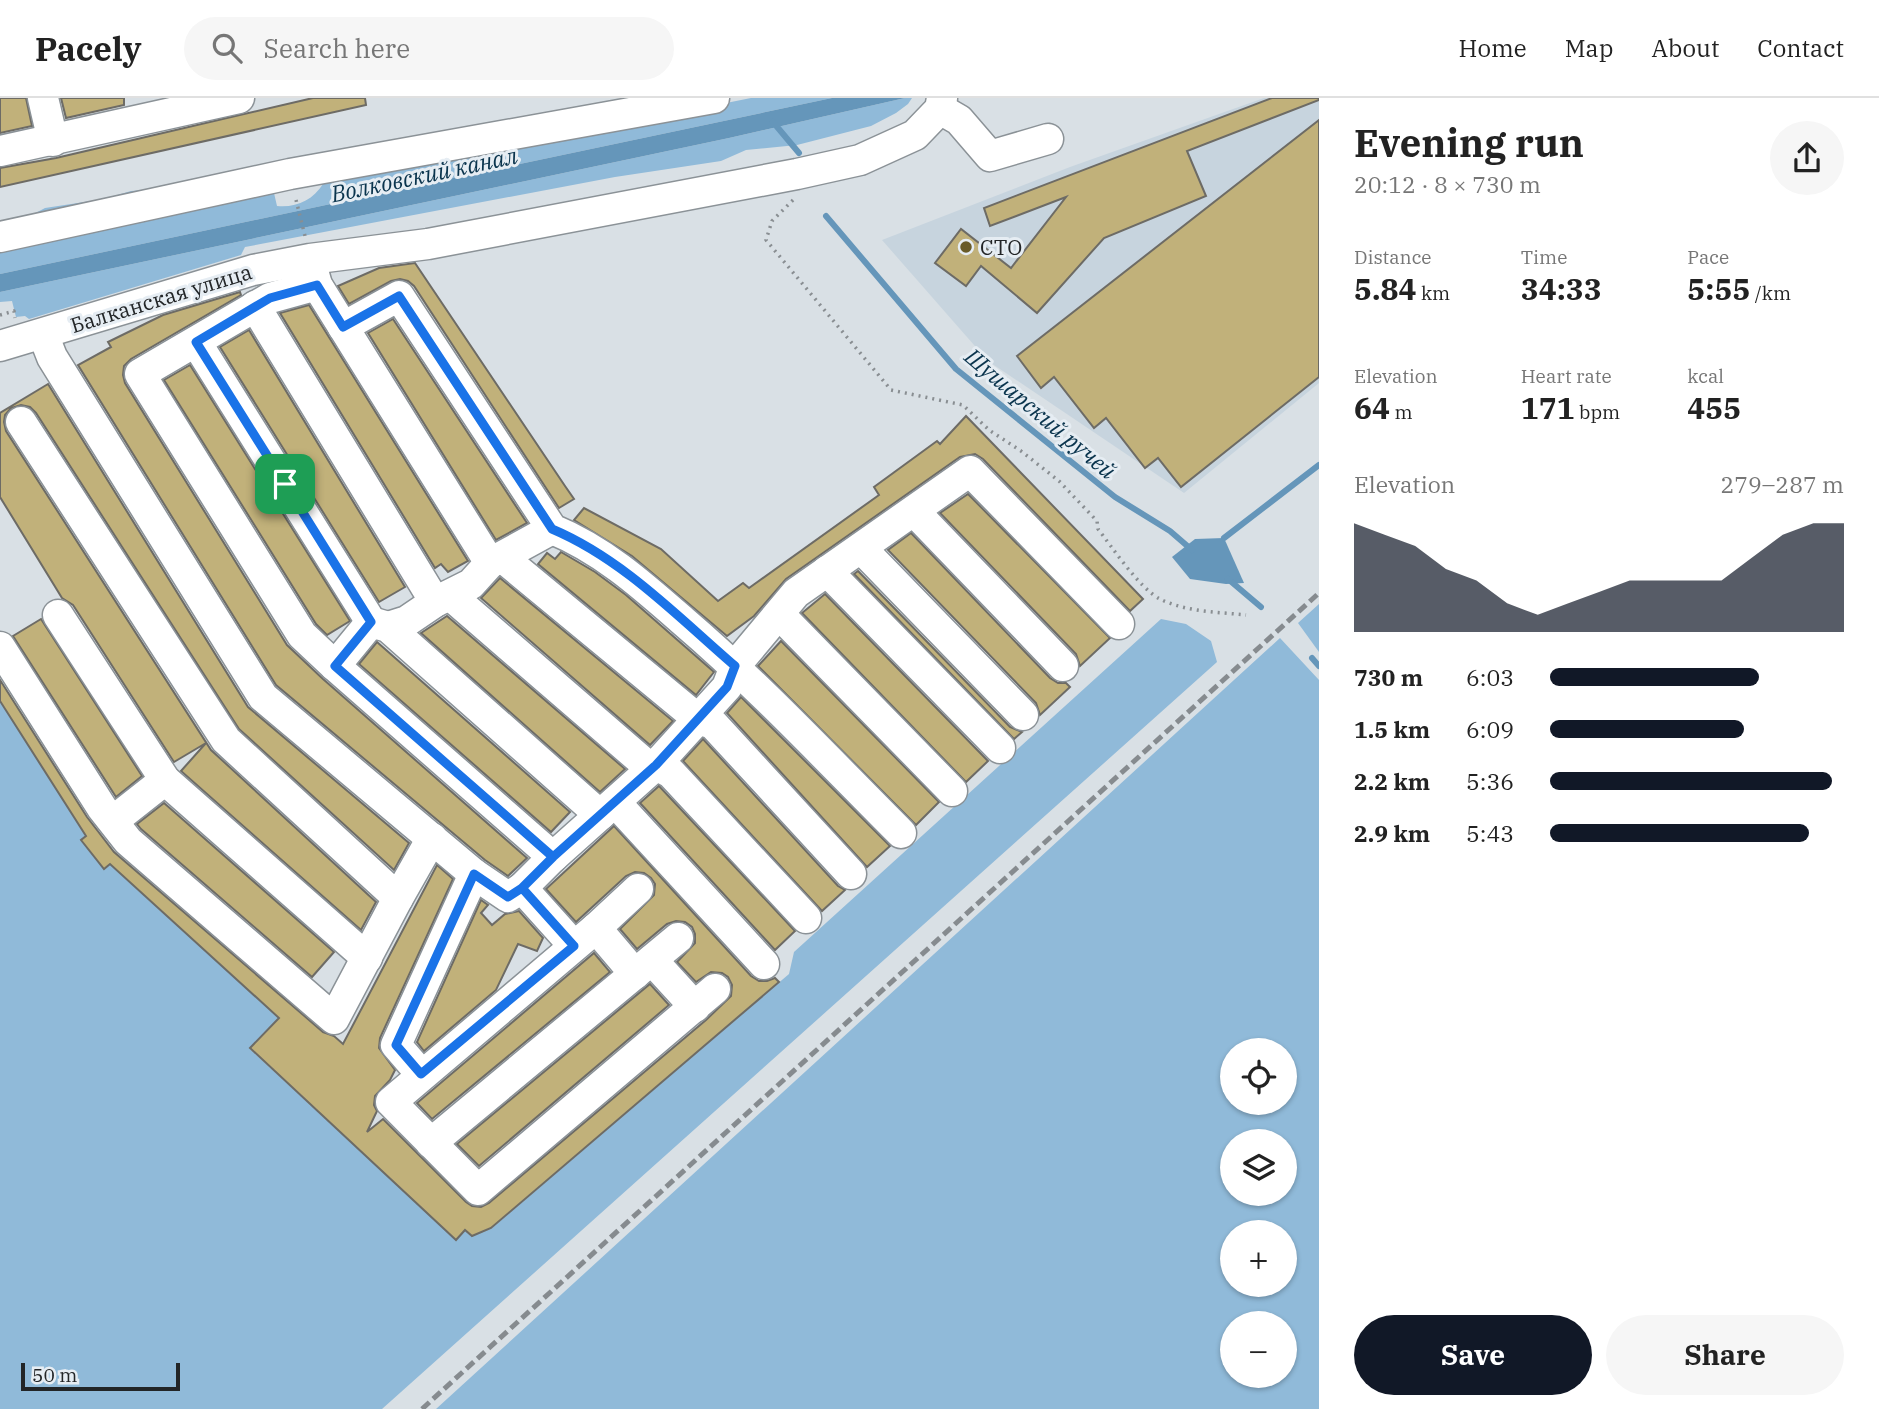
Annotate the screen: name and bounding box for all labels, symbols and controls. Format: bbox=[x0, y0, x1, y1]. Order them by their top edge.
search box bbox=[184, 17, 674, 80]
text: Pacely bbox=[35, 27, 142, 70]
icon: search bbox=[208, 29, 246, 67]
text: Search here bbox=[264, 31, 410, 65]
text: Home bbox=[1459, 32, 1527, 64]
text: Map bbox=[1565, 32, 1613, 64]
text: About bbox=[1651, 32, 1719, 64]
text: Contact bbox=[1757, 32, 1844, 64]
text: Evening run bbox=[1354, 118, 1584, 167]
button: share bbox=[1770, 121, 1844, 195]
water label: Волковский канал bbox=[327, 140, 520, 209]
text: 20:12 · 8 × 730 m bbox=[1354, 169, 1541, 199]
place label: СТО bbox=[980, 233, 1022, 261]
marker: СТО bbox=[958, 239, 974, 255]
text: Distance bbox=[1354, 245, 1432, 269]
text: Time bbox=[1521, 245, 1567, 269]
text: Pace bbox=[1687, 245, 1729, 269]
street label: Балканская улица bbox=[67, 257, 255, 339]
text: 5.84 bbox=[1354, 269, 1416, 308]
text: 34:33 bbox=[1521, 269, 1602, 308]
text: 5:55 bbox=[1687, 269, 1750, 308]
text: km bbox=[1416, 281, 1450, 305]
text: /km bbox=[1750, 281, 1791, 305]
water label: Шушарский ручей bbox=[958, 340, 1123, 485]
text: Elevation bbox=[1354, 364, 1438, 388]
text: Heart rate bbox=[1521, 364, 1612, 388]
text: kcal bbox=[1687, 364, 1724, 388]
text: 64 bbox=[1354, 388, 1390, 427]
text: 171 bbox=[1521, 388, 1575, 427]
text: 455 bbox=[1687, 388, 1741, 427]
text: m bbox=[1390, 400, 1413, 424]
text: bpm bbox=[1575, 400, 1620, 424]
pin bbox=[255, 454, 315, 514]
icon: arrive bbox=[266, 465, 304, 503]
text: Elevation bbox=[1354, 469, 1455, 499]
text: 279–287 m bbox=[1720, 469, 1844, 499]
text: 730 m bbox=[1354, 662, 1423, 692]
text: 6:03 bbox=[1466, 662, 1514, 692]
text: 1.5 km bbox=[1354, 714, 1430, 744]
text: 6:09 bbox=[1466, 714, 1514, 744]
text: 2.2 km bbox=[1354, 766, 1430, 796]
text: 5:36 bbox=[1466, 766, 1514, 796]
text: 2.9 km bbox=[1354, 818, 1430, 848]
text: 5:43 bbox=[1466, 818, 1514, 848]
map controls bbox=[1220, 1038, 1297, 1388]
button: locate bbox=[1220, 1038, 1297, 1115]
button: layers bbox=[1220, 1129, 1297, 1206]
button: + bbox=[1220, 1220, 1297, 1297]
button: − bbox=[1220, 1311, 1297, 1388]
button: Save bbox=[1354, 1315, 1592, 1395]
button: Share bbox=[1606, 1315, 1844, 1395]
scale bar bbox=[21, 1360, 180, 1392]
text: 50 m bbox=[32, 1363, 77, 1387]

